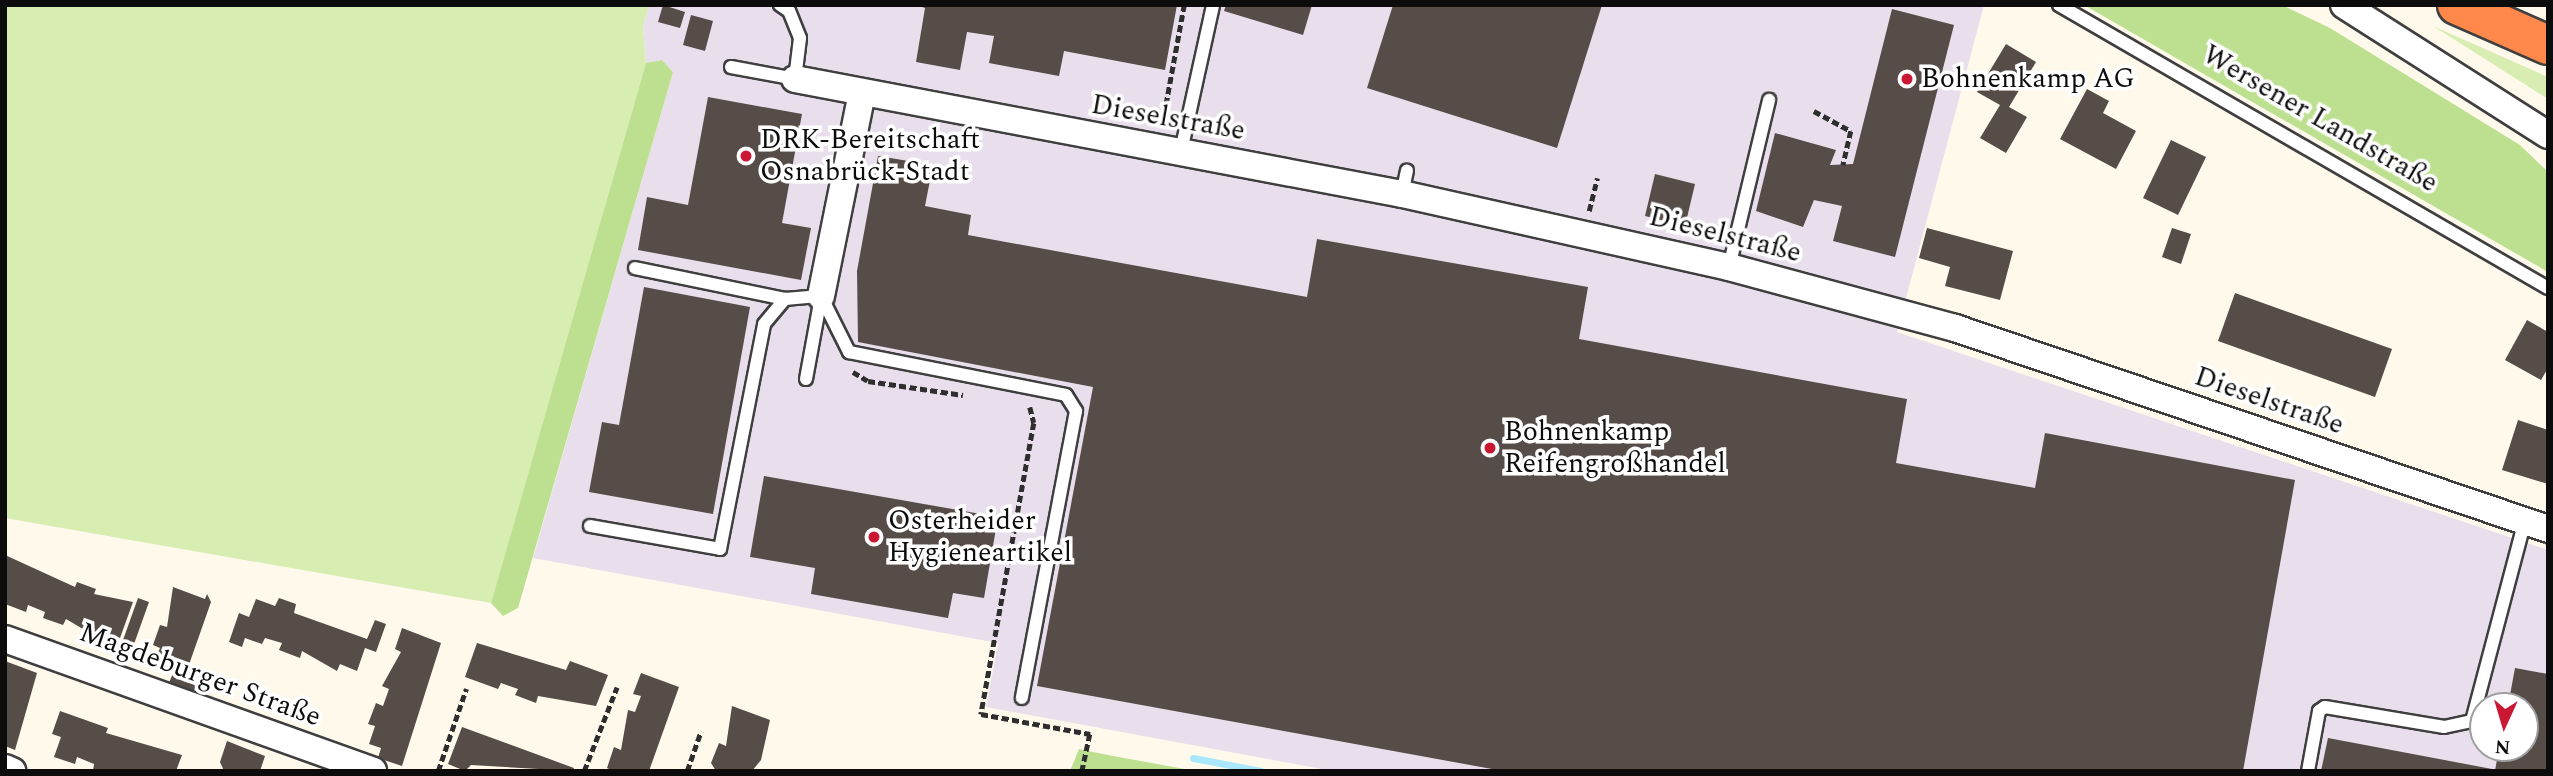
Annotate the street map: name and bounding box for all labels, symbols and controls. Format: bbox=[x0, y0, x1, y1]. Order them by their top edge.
street label: Wersener Landstraße bbox=[2196, 38, 2444, 200]
place label: Bohnenkamp AG bbox=[1921, 62, 2135, 96]
marker: Bohnenkamp AG bbox=[1899, 71, 1915, 87]
street label: Dieselstraße bbox=[1089, 88, 1247, 148]
place label: DRK-Bereitschaft Osnabrück-Stadt bbox=[760, 123, 980, 189]
marker: DRK-Bereitschaft Osnabrück-Stadt bbox=[738, 148, 754, 164]
street label: Dieselstraße bbox=[1646, 200, 1804, 270]
street label: Dieselstraße bbox=[2190, 360, 2348, 442]
place label: Bohnenkamp Reifengroßhandel bbox=[1504, 415, 1726, 481]
marker: Bohnenkamp Reifengroßhandel bbox=[1482, 440, 1498, 456]
place label: Osterheider Hygieneartikel bbox=[888, 504, 1072, 570]
marker: Osterheider Hygieneartikel bbox=[866, 529, 882, 545]
street label: Magdeburger Straße bbox=[75, 616, 325, 734]
north arrow bbox=[2469, 692, 2539, 762]
text: N bbox=[2494, 731, 2511, 761]

